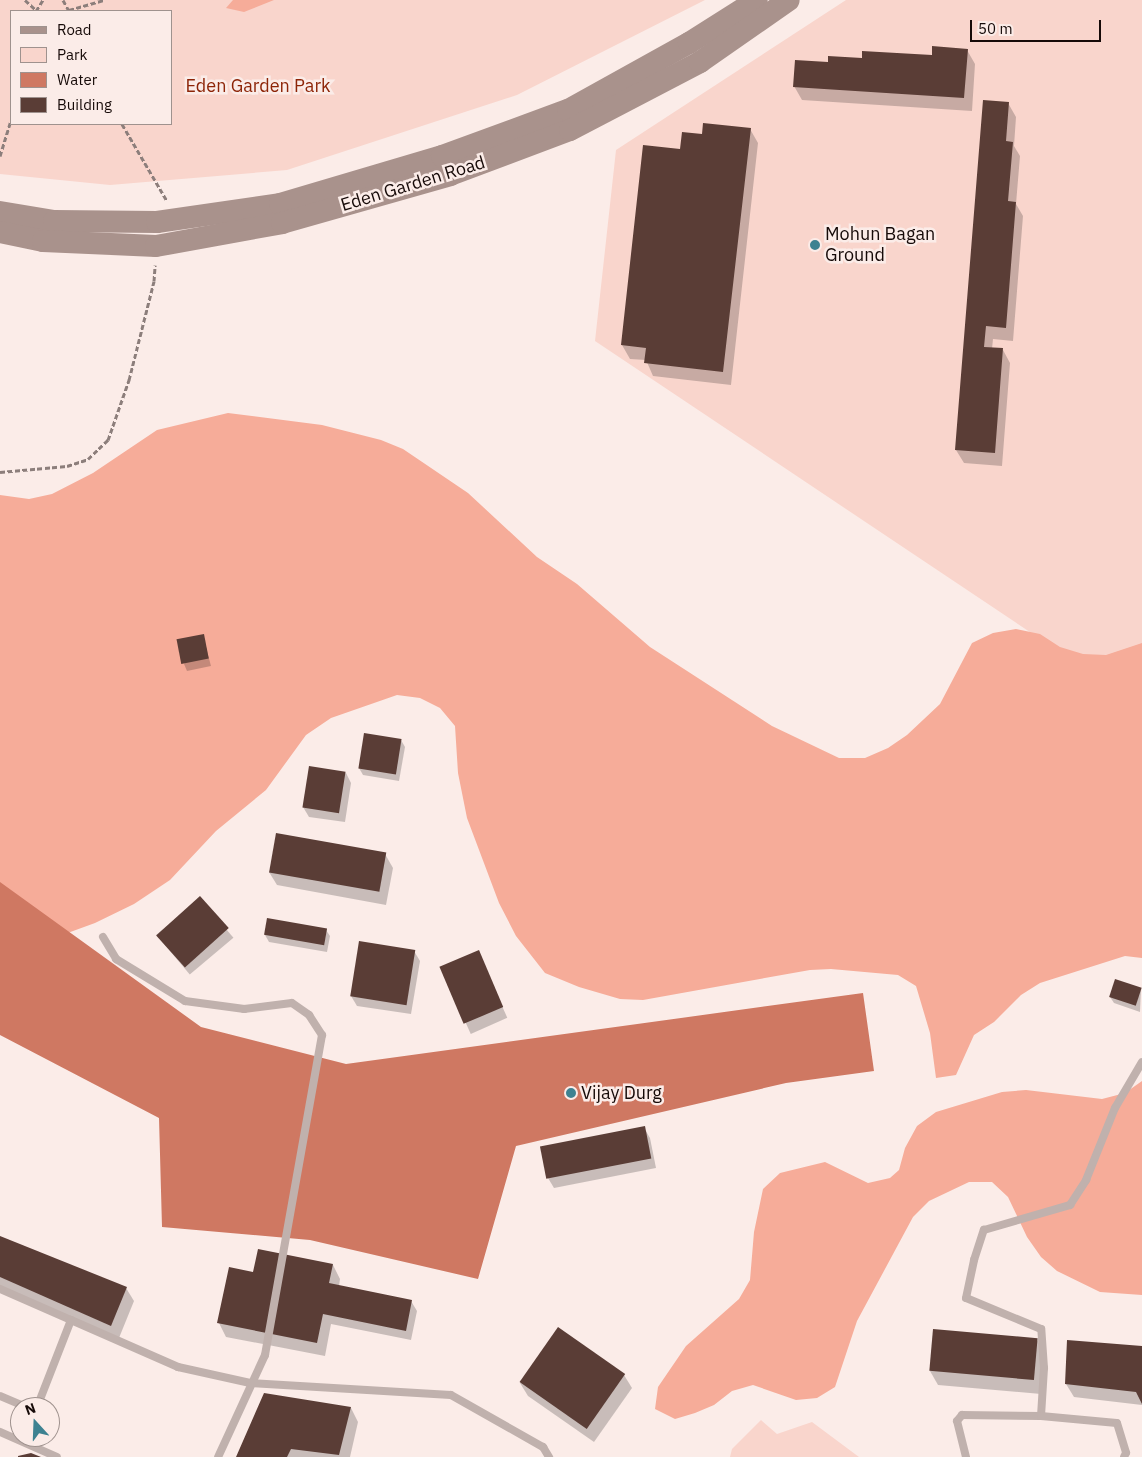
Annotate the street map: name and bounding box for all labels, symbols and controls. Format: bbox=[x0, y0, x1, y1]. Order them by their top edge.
legend bbox=[10, 10, 172, 125]
scale bar bbox=[972, 10, 1103, 42]
text: 50 m bbox=[978, 19, 1013, 38]
text: Road bbox=[57, 20, 92, 39]
text: Park bbox=[57, 45, 87, 64]
text: Water bbox=[57, 70, 97, 89]
park label: Eden Garden Park bbox=[186, 75, 330, 97]
text: Building bbox=[57, 95, 112, 114]
street label: Eden Garden Road bbox=[338, 152, 488, 216]
place label: Mohun Bagan Ground bbox=[825, 224, 935, 266]
marker: Mohun Bagan Ground bbox=[809, 239, 821, 251]
place label: Vijay Durg bbox=[581, 1082, 662, 1104]
marker: Vijay Durg bbox=[565, 1087, 577, 1099]
north arrow bbox=[10, 1397, 60, 1447]
text: N bbox=[22, 1399, 38, 1419]

